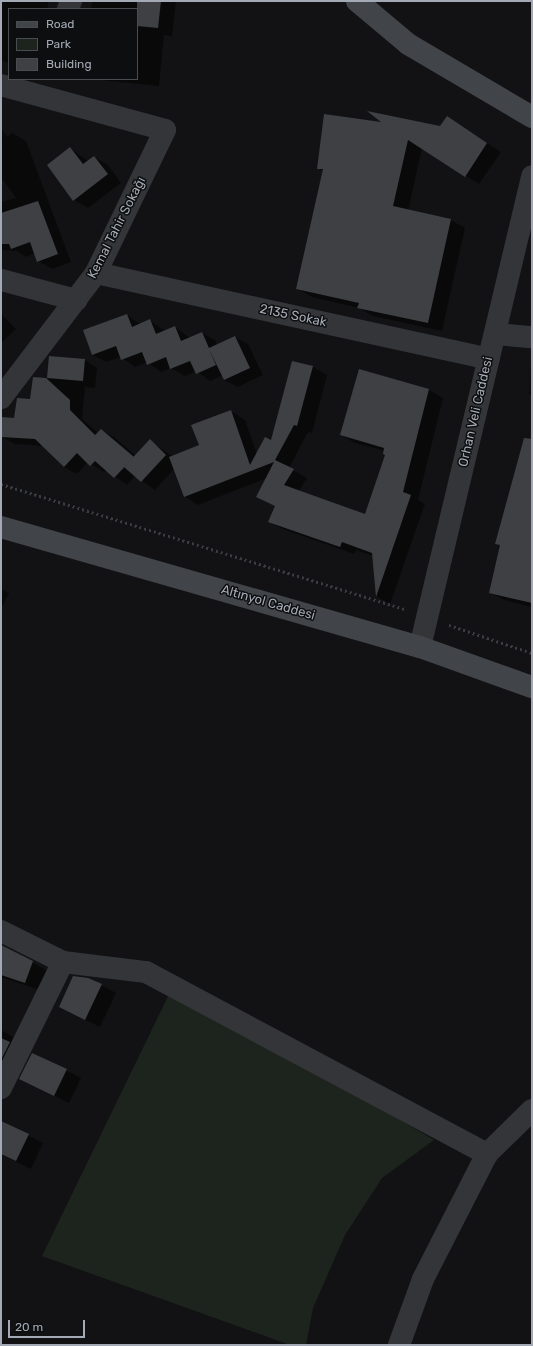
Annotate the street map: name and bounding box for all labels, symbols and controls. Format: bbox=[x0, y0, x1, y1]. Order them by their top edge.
legend bbox=[8, 8, 138, 80]
text: Road bbox=[46, 17, 74, 31]
text: Park bbox=[46, 37, 71, 51]
text: Building bbox=[46, 57, 92, 71]
street label: Kemal Tahir Sokağı bbox=[84, 174, 150, 282]
street label: 2135 Sokak bbox=[258, 301, 328, 331]
street label: Orhan Veli Caddesi bbox=[456, 355, 496, 469]
street label: Altınyol Caddesi bbox=[219, 582, 317, 624]
scale bar bbox=[10, 1312, 87, 1338]
text: 20 m bbox=[15, 1320, 43, 1334]

